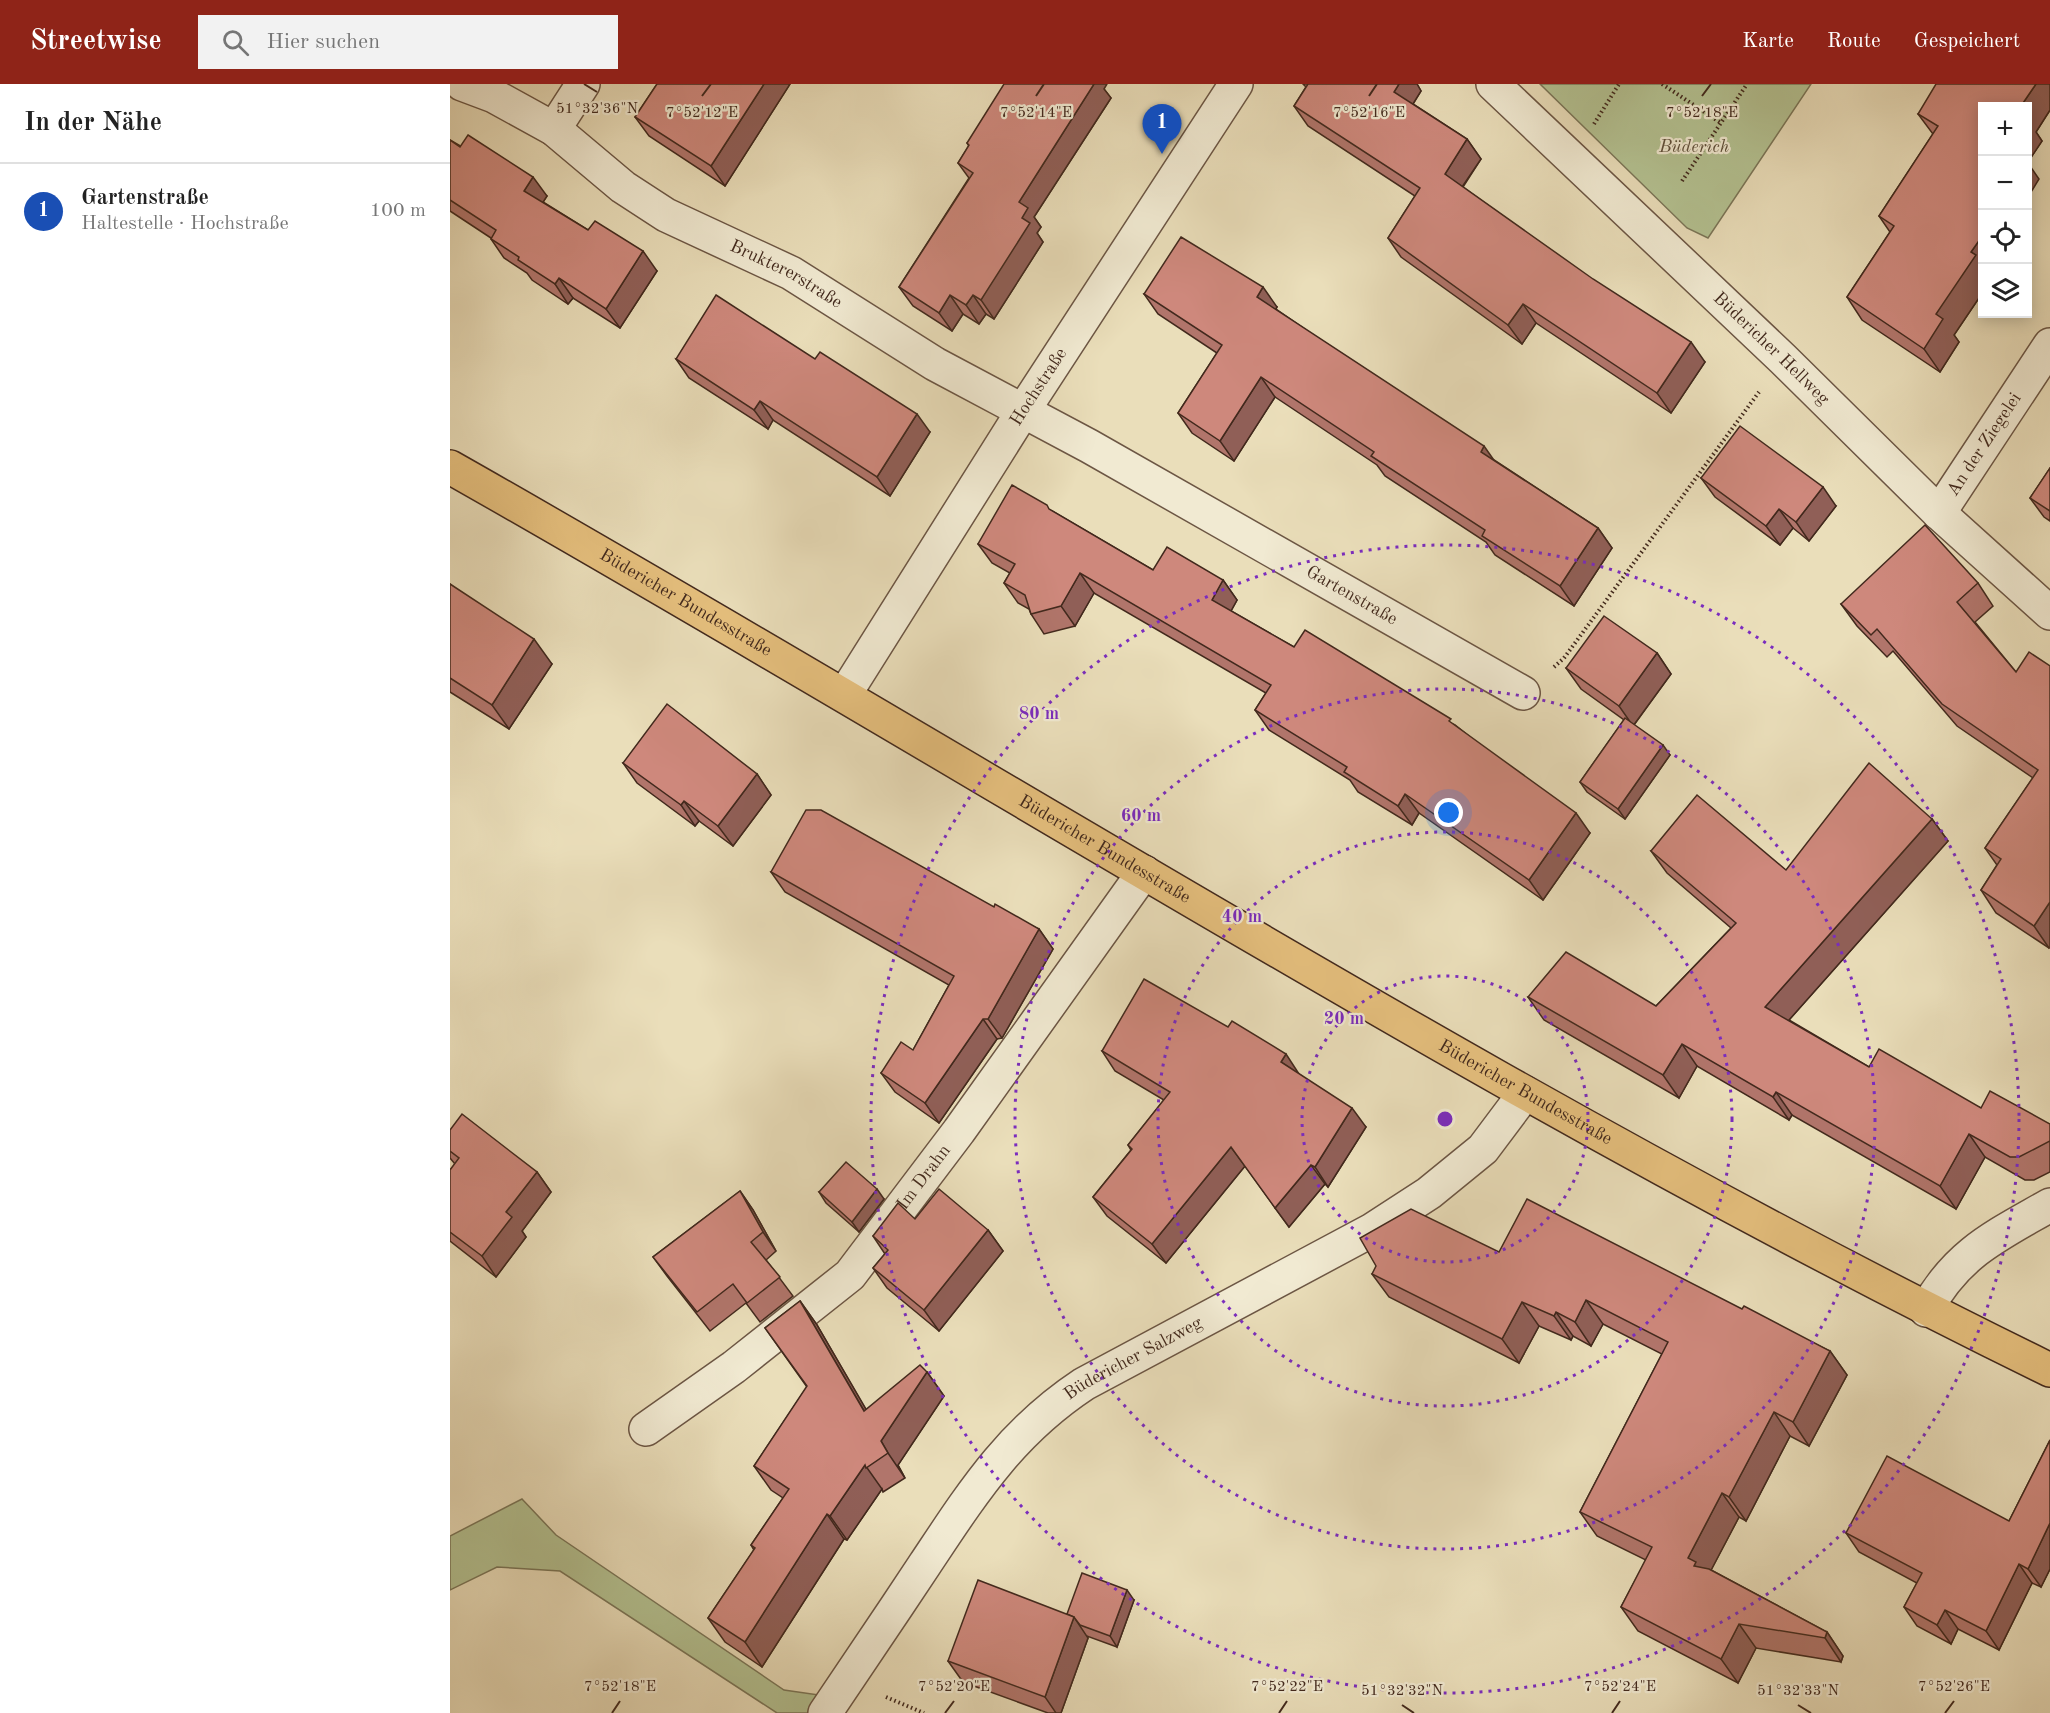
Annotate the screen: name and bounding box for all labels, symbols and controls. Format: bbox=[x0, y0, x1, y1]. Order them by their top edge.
search box bbox=[198, 15, 618, 69]
icon: search bbox=[219, 26, 252, 59]
text: Streetwise bbox=[30, 28, 162, 56]
text: Hier suchen bbox=[267, 31, 380, 53]
text: Karte bbox=[1742, 31, 1794, 52]
text: Route bbox=[1827, 31, 1881, 52]
text: Gespeichert bbox=[1914, 31, 2020, 52]
text: 51°32'36"N bbox=[556, 102, 638, 117]
map controls bbox=[1978, 102, 2032, 318]
button: + bbox=[1978, 102, 2032, 156]
pin: 1 bbox=[1142, 104, 1182, 154]
text: 7°52'12"E bbox=[666, 106, 738, 121]
text: 7°52'14"E bbox=[1000, 106, 1072, 121]
text: 7°52'16"E bbox=[1333, 106, 1405, 121]
text: 7°52'18"E bbox=[1666, 106, 1738, 121]
text: In der Nähe bbox=[24, 110, 162, 136]
park label: Büderich bbox=[1658, 138, 1729, 156]
button: − bbox=[1978, 156, 2032, 210]
text: Gartenstraße bbox=[81, 187, 209, 209]
text: 1 bbox=[38, 201, 49, 221]
text: 100 m bbox=[370, 201, 426, 221]
button: locate bbox=[1978, 210, 2032, 264]
text: Haltestelle · Hochstraße bbox=[81, 214, 289, 234]
street label: Bruktererstraße bbox=[727, 237, 845, 312]
button: layers bbox=[1978, 264, 2032, 318]
street label: Büdericher Hellweg bbox=[1710, 289, 1833, 409]
street label: Hochstraße bbox=[1007, 345, 1070, 429]
street label: An der Ziegelei bbox=[1944, 390, 2025, 499]
street label: Büdericher Bundesstraße bbox=[597, 546, 775, 660]
street label: Gartenstraße bbox=[1303, 563, 1400, 629]
text: 80 m bbox=[1019, 705, 1059, 723]
street label: Büdericher Bundesstraße bbox=[1016, 792, 1193, 907]
your location bbox=[1434, 798, 1463, 827]
text: 60 m bbox=[1121, 807, 1161, 825]
text: 40 m bbox=[1222, 908, 1262, 926]
text: 20 m bbox=[1324, 1010, 1364, 1028]
street label: Büdericher Bundesstraße bbox=[1436, 1037, 1615, 1148]
centre of rings bbox=[1435, 1109, 1455, 1129]
street label: Im Drahn bbox=[894, 1141, 954, 1213]
street label: Büdericher Salzweg bbox=[1061, 1313, 1205, 1404]
text: 7°52'18"E bbox=[584, 1680, 656, 1695]
text: 7°52'20"E bbox=[918, 1680, 990, 1695]
text: 7°52'22"E bbox=[1251, 1680, 1323, 1695]
text: 7°52'24"E bbox=[1584, 1680, 1656, 1695]
text: 7°52'26"E bbox=[1918, 1680, 1990, 1695]
text: 51°32'32"N bbox=[1361, 1684, 1443, 1699]
text: 51°32'33"N bbox=[1757, 1684, 1839, 1699]

